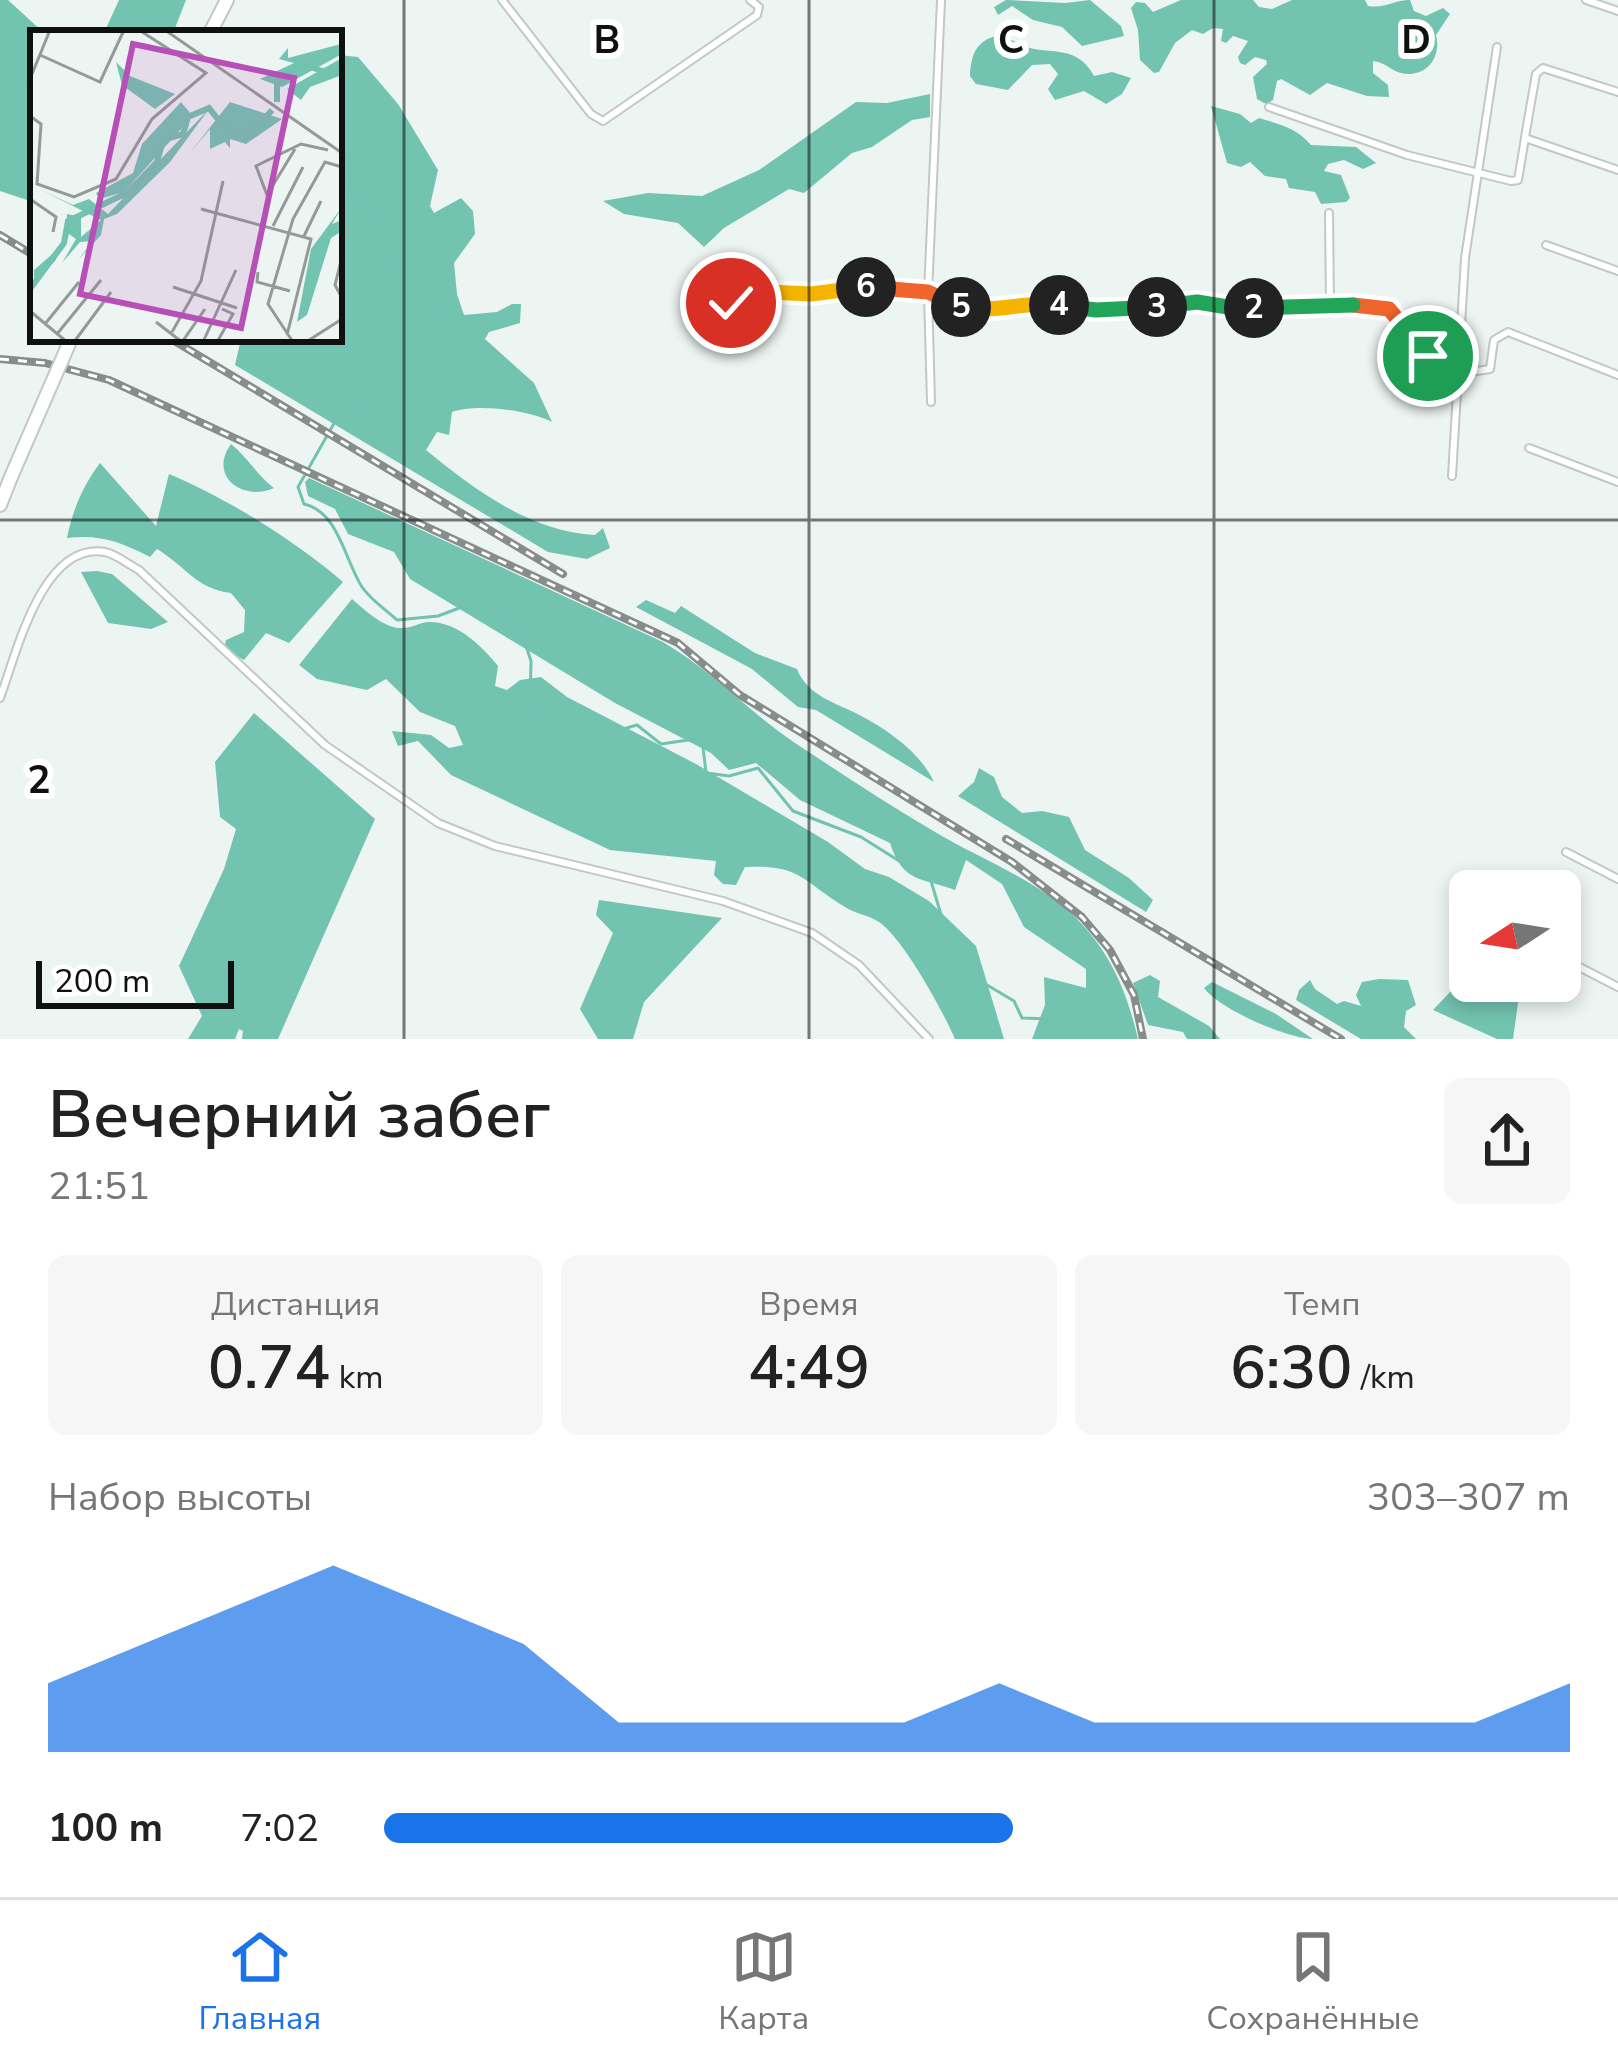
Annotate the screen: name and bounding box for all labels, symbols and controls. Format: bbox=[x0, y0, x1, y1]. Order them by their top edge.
text: B bbox=[594, 14, 620, 67]
text: C bbox=[998, 14, 1024, 67]
text: D bbox=[1401, 14, 1431, 67]
inset map bbox=[30, 30, 342, 342]
pin bbox=[680, 252, 782, 354]
pin: 6 bbox=[836, 257, 896, 317]
text: 6 bbox=[856, 264, 876, 309]
icon: check bbox=[698, 270, 764, 336]
pin: 4 bbox=[1029, 275, 1089, 335]
pin: 5 bbox=[931, 277, 991, 337]
pin: 3 bbox=[1127, 277, 1187, 337]
pin: 2 bbox=[1224, 278, 1284, 338]
text: 4 bbox=[1049, 282, 1069, 327]
text: 5 bbox=[951, 284, 971, 329]
text: 3 bbox=[1147, 284, 1167, 329]
text: 2 bbox=[1244, 285, 1264, 330]
pin bbox=[1377, 305, 1479, 407]
icon: arrive bbox=[1395, 323, 1461, 389]
text: 2 bbox=[27, 754, 51, 807]
north arrow bbox=[1449, 870, 1581, 1002]
map controls bbox=[1449, 870, 1581, 1002]
scale bar bbox=[36, 955, 234, 1008]
text: 200 m bbox=[54, 959, 150, 1004]
text: Вечерний забег bbox=[48, 1070, 550, 1160]
button: share bbox=[1444, 1078, 1570, 1204]
text: 21:51 bbox=[48, 1160, 151, 1213]
text: Дистанция bbox=[211, 1282, 380, 1327]
text: Время bbox=[759, 1282, 859, 1327]
text: Темп bbox=[1284, 1282, 1360, 1327]
text: 0.74 bbox=[208, 1327, 330, 1409]
text: 4:49 bbox=[748, 1327, 870, 1409]
text: 6:30 bbox=[1230, 1327, 1352, 1409]
text: km bbox=[330, 1355, 383, 1400]
text: /km bbox=[1352, 1355, 1415, 1400]
text: Набор высоты bbox=[48, 1471, 312, 1524]
text: 303–307 m bbox=[1367, 1471, 1570, 1524]
text: 100 m bbox=[48, 1802, 163, 1855]
text: 7:02 bbox=[240, 1802, 319, 1855]
tab: Главная bbox=[198, 1924, 321, 2041]
tab: Карта bbox=[718, 1924, 809, 2041]
tab: Сохранённые bbox=[1206, 1924, 1420, 2041]

